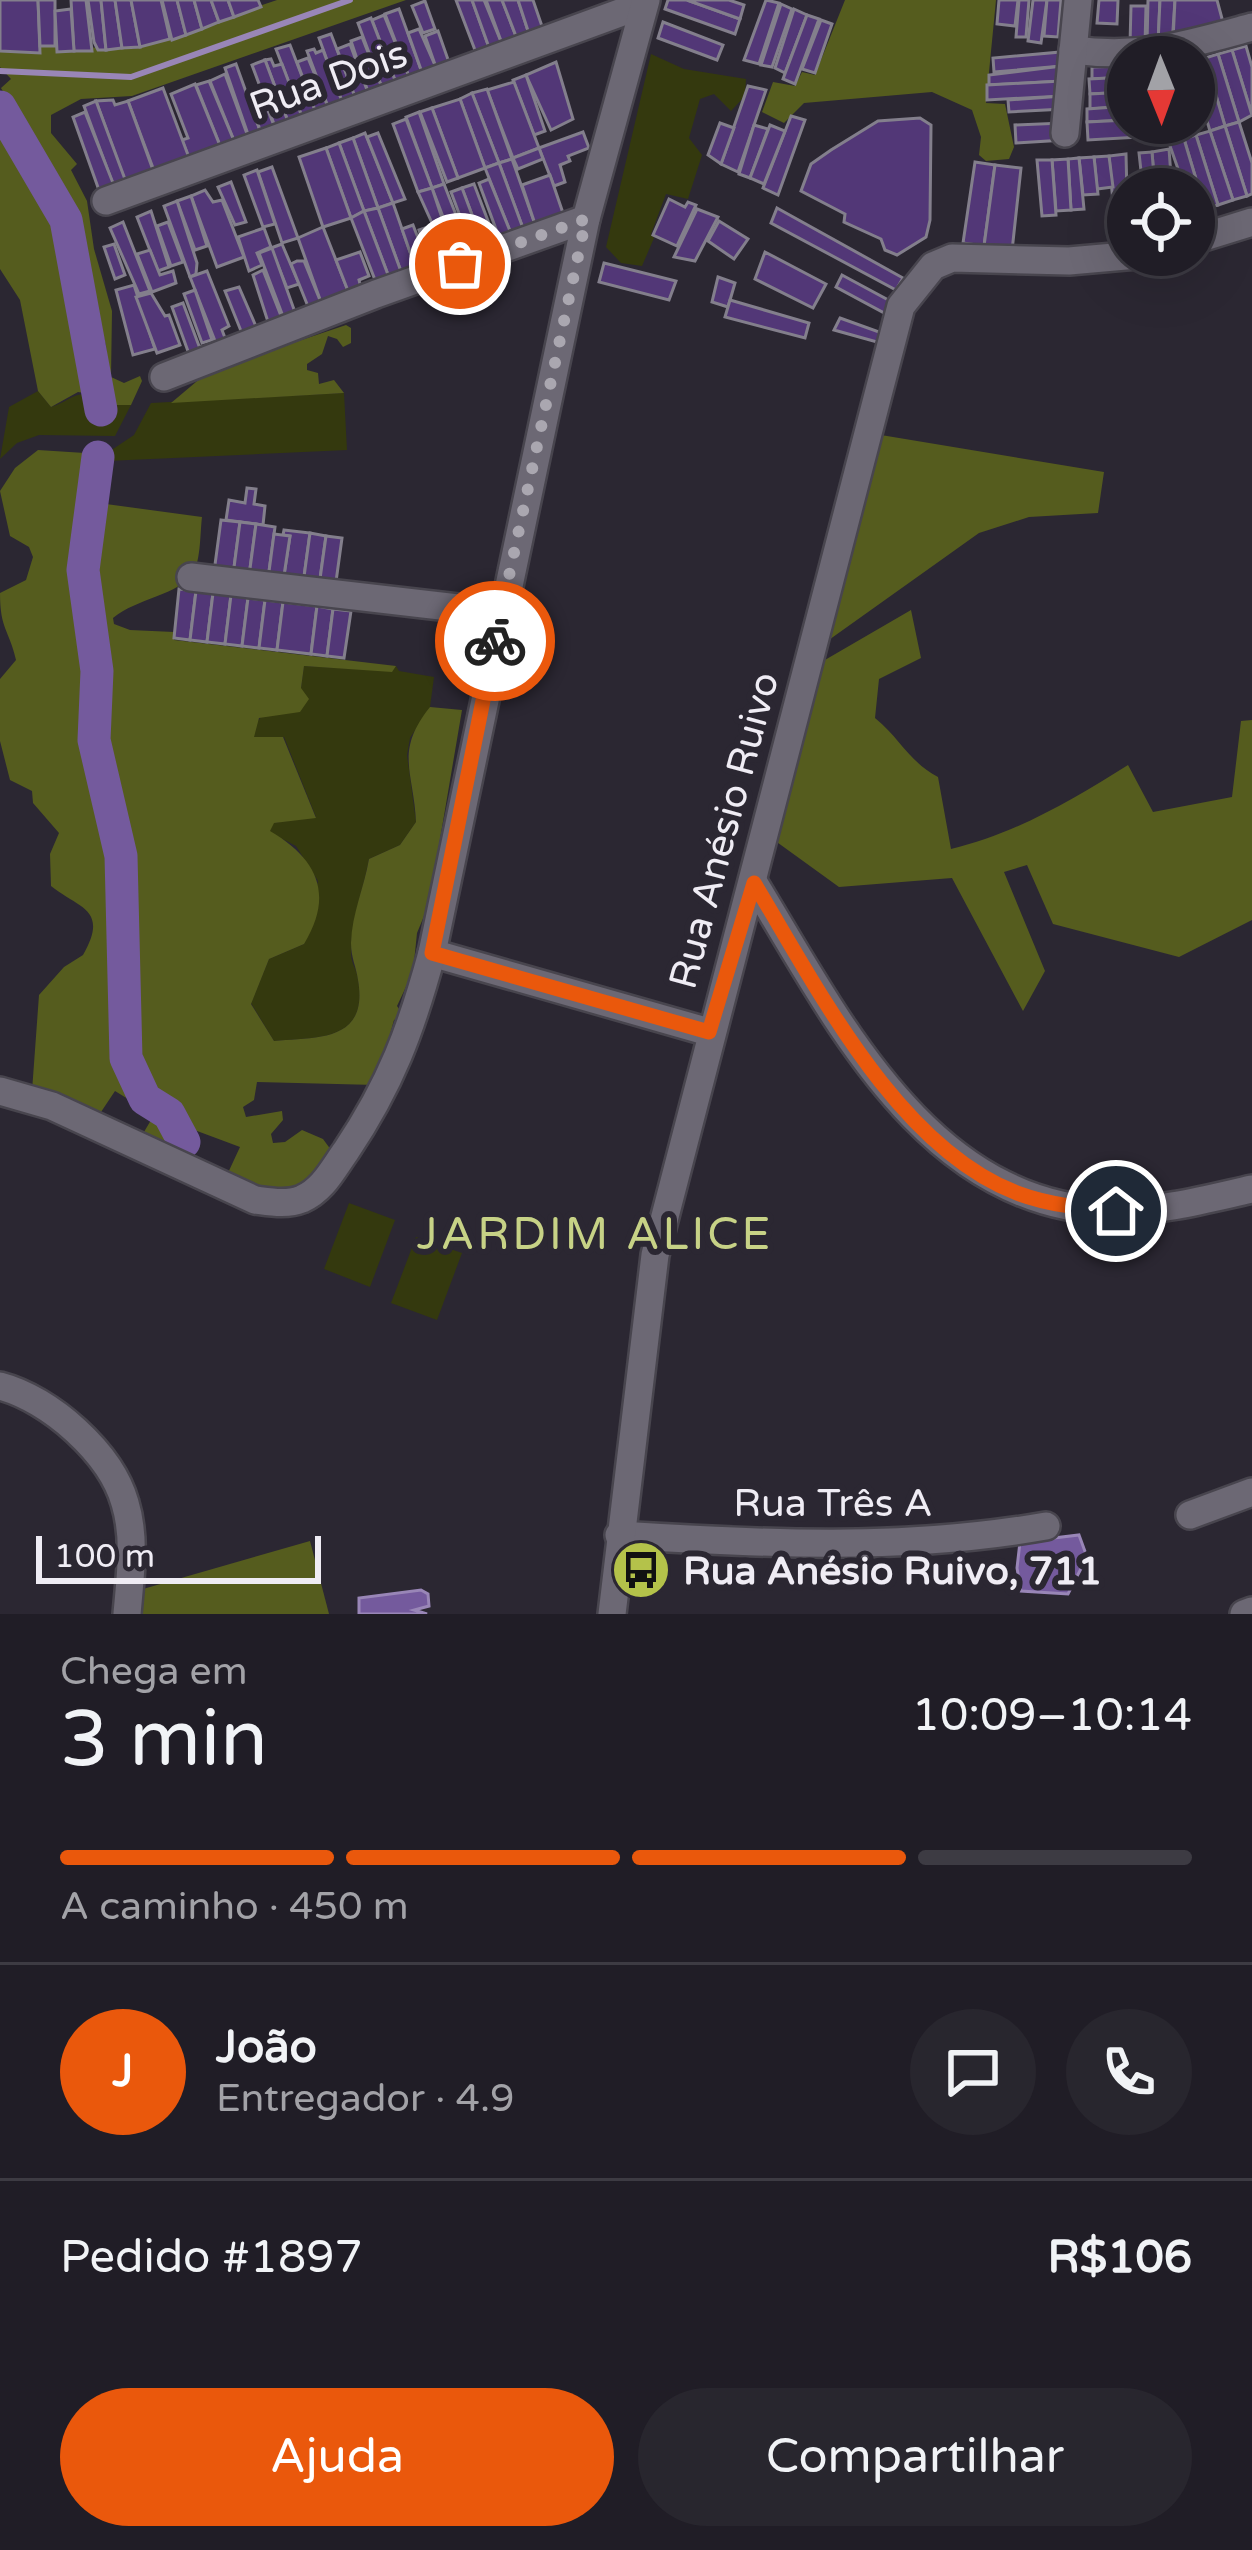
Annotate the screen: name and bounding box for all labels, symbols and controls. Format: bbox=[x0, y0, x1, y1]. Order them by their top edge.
street label: Rua Dois bbox=[243, 30, 414, 131]
north arrow bbox=[1107, 36, 1215, 144]
map controls bbox=[1107, 36, 1215, 276]
button: locate bbox=[1107, 168, 1215, 276]
pin bbox=[409, 213, 511, 315]
icon: bag bbox=[427, 231, 493, 297]
courier bbox=[435, 581, 555, 701]
icon: bike bbox=[462, 608, 528, 674]
street label: Rua Anésio Ruivo bbox=[660, 667, 789, 994]
pin bbox=[1065, 1160, 1167, 1262]
icon: home bbox=[1083, 1178, 1149, 1244]
district label: JARDIM ALICE bbox=[417, 1208, 773, 1262]
street label: Rua Três A bbox=[733, 1480, 933, 1527]
scale bar bbox=[36, 1530, 321, 1583]
text: 100 m bbox=[54, 1537, 155, 1576]
bus stop icon: Rua Anésio Ruivo, 711 bbox=[610, 1539, 672, 1601]
place label: Rua Anésio Ruivo, 711 bbox=[683, 1548, 1102, 1595]
text: Chega em bbox=[60, 1648, 247, 1695]
text: 10:09–10:14 bbox=[912, 1689, 1192, 1743]
text: 3 min bbox=[60, 1693, 268, 1787]
text: A caminho · 450 m bbox=[60, 1883, 409, 1930]
button: chat bbox=[910, 2009, 1036, 2135]
button: phone bbox=[1066, 2009, 1192, 2135]
text: João bbox=[216, 2021, 317, 2075]
text: J bbox=[113, 2045, 133, 2099]
text: Entregador · 4.9 bbox=[216, 2075, 515, 2122]
text: Pedido #1897 bbox=[60, 2231, 363, 2285]
text: R$106 bbox=[1047, 2231, 1192, 2285]
button: Ajuda bbox=[60, 2388, 614, 2526]
button: Compartilhar bbox=[638, 2388, 1192, 2526]

